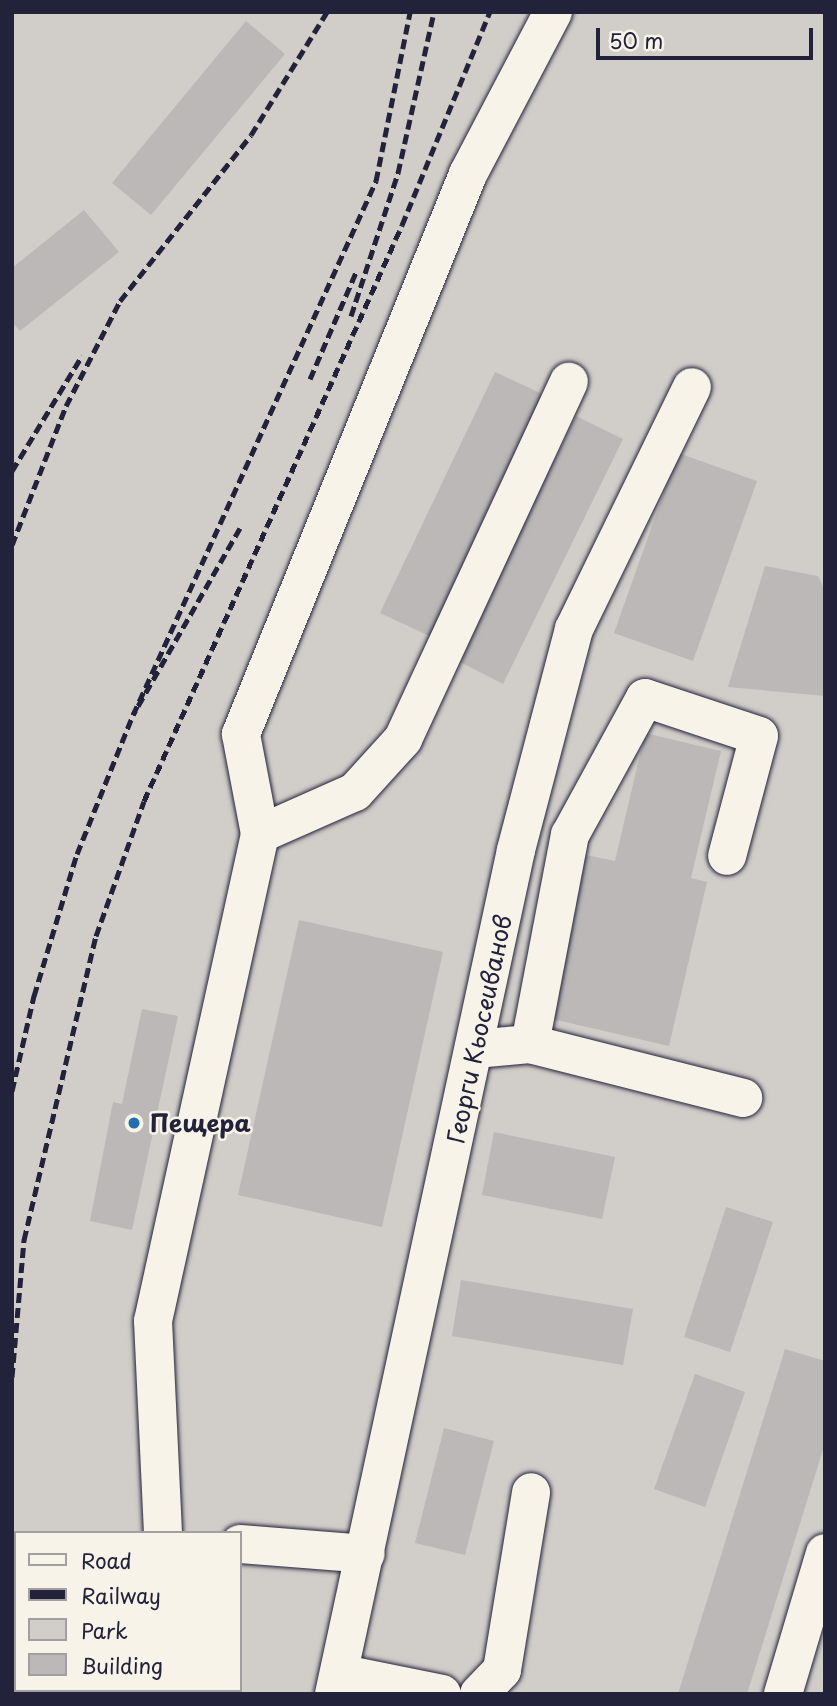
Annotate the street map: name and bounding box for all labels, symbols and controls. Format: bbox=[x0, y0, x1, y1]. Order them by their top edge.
scale bar bbox=[599, 14, 816, 58]
text: 50 m bbox=[609, 24, 663, 56]
street label: Георги Кьосеиванов bbox=[441, 912, 517, 1146]
place label: Пещера bbox=[150, 1109, 251, 1137]
marker: Пещера bbox=[124, 1113, 144, 1133]
legend bbox=[14, 1531, 242, 1692]
text: Road bbox=[81, 1544, 132, 1576]
text: Railway bbox=[81, 1579, 161, 1611]
text: Park bbox=[81, 1614, 128, 1646]
text: Building bbox=[81, 1649, 163, 1681]

